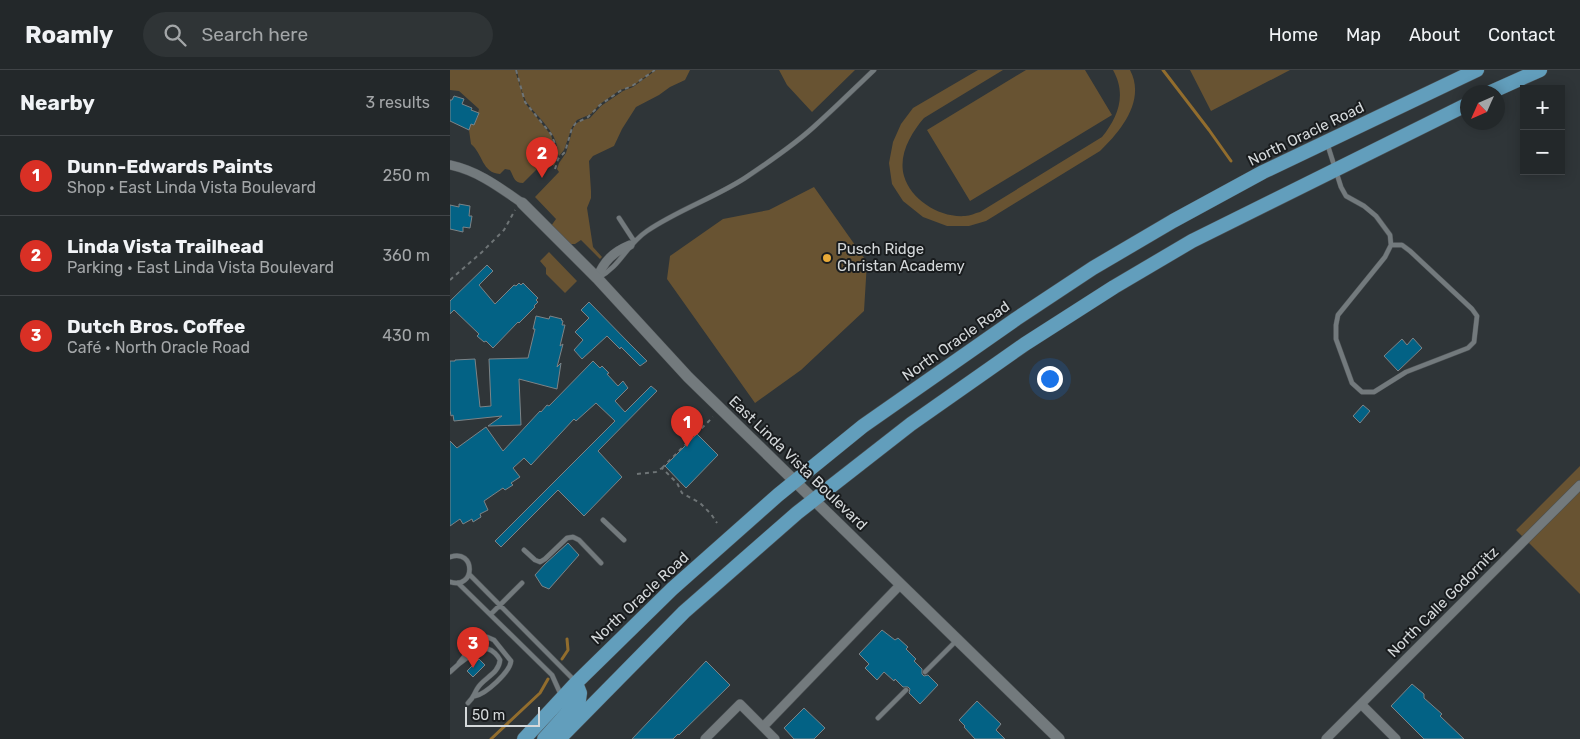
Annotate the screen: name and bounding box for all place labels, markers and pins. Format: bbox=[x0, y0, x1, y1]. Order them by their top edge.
pin: 2 bbox=[526, 137, 558, 178]
place label: Pusch Ridge Christan Academy bbox=[837, 240, 965, 275]
marker: Pusch Ridge Christan Academy bbox=[821, 252, 833, 264]
pin: 1 bbox=[671, 406, 703, 447]
pin: 3 bbox=[457, 627, 489, 668]

